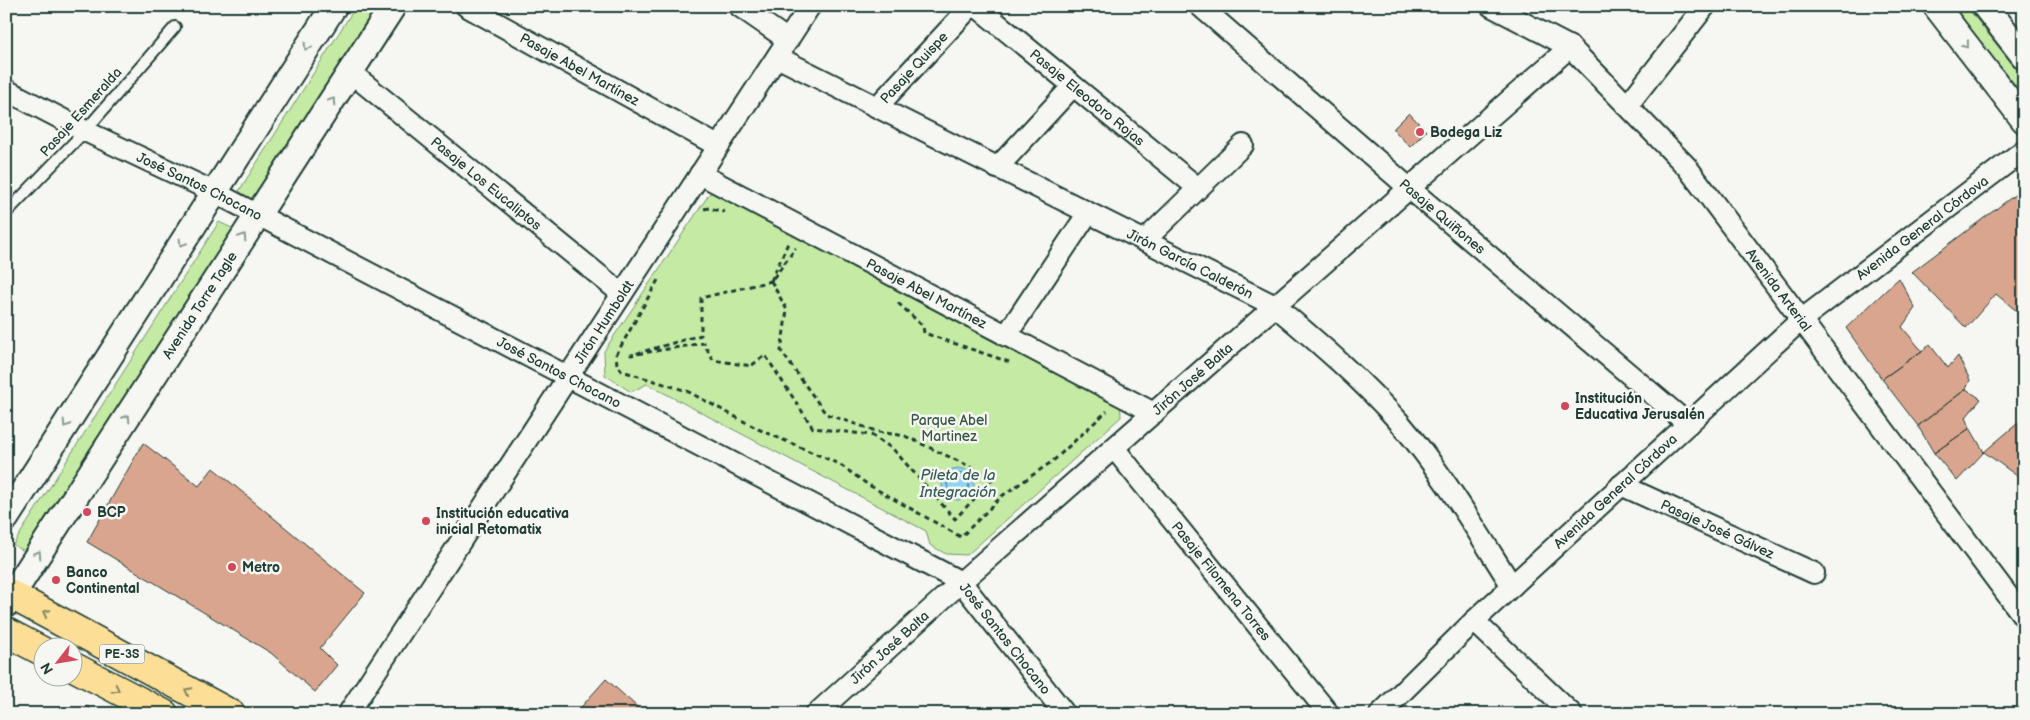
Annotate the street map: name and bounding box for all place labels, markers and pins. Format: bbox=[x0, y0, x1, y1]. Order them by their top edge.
place label: Bodega Liz bbox=[1430, 124, 1502, 141]
marker: Bodega Liz bbox=[1414, 126, 1426, 138]
place label: Institución Educativa Jerusalén bbox=[1575, 390, 1705, 423]
marker: Institución Educativa Jerusalén bbox=[1559, 400, 1571, 412]
place label: BCP bbox=[97, 504, 126, 521]
place label: Institución educativa inicial Retomatix bbox=[436, 505, 569, 538]
marker: BCP bbox=[81, 506, 93, 518]
marker: Institución educativa inicial Retomatix bbox=[420, 515, 432, 527]
place label: Metro bbox=[242, 559, 280, 576]
marker: Metro bbox=[226, 561, 238, 573]
place label: Banco Continental bbox=[66, 564, 140, 597]
marker: Banco Continental bbox=[50, 574, 62, 586]

